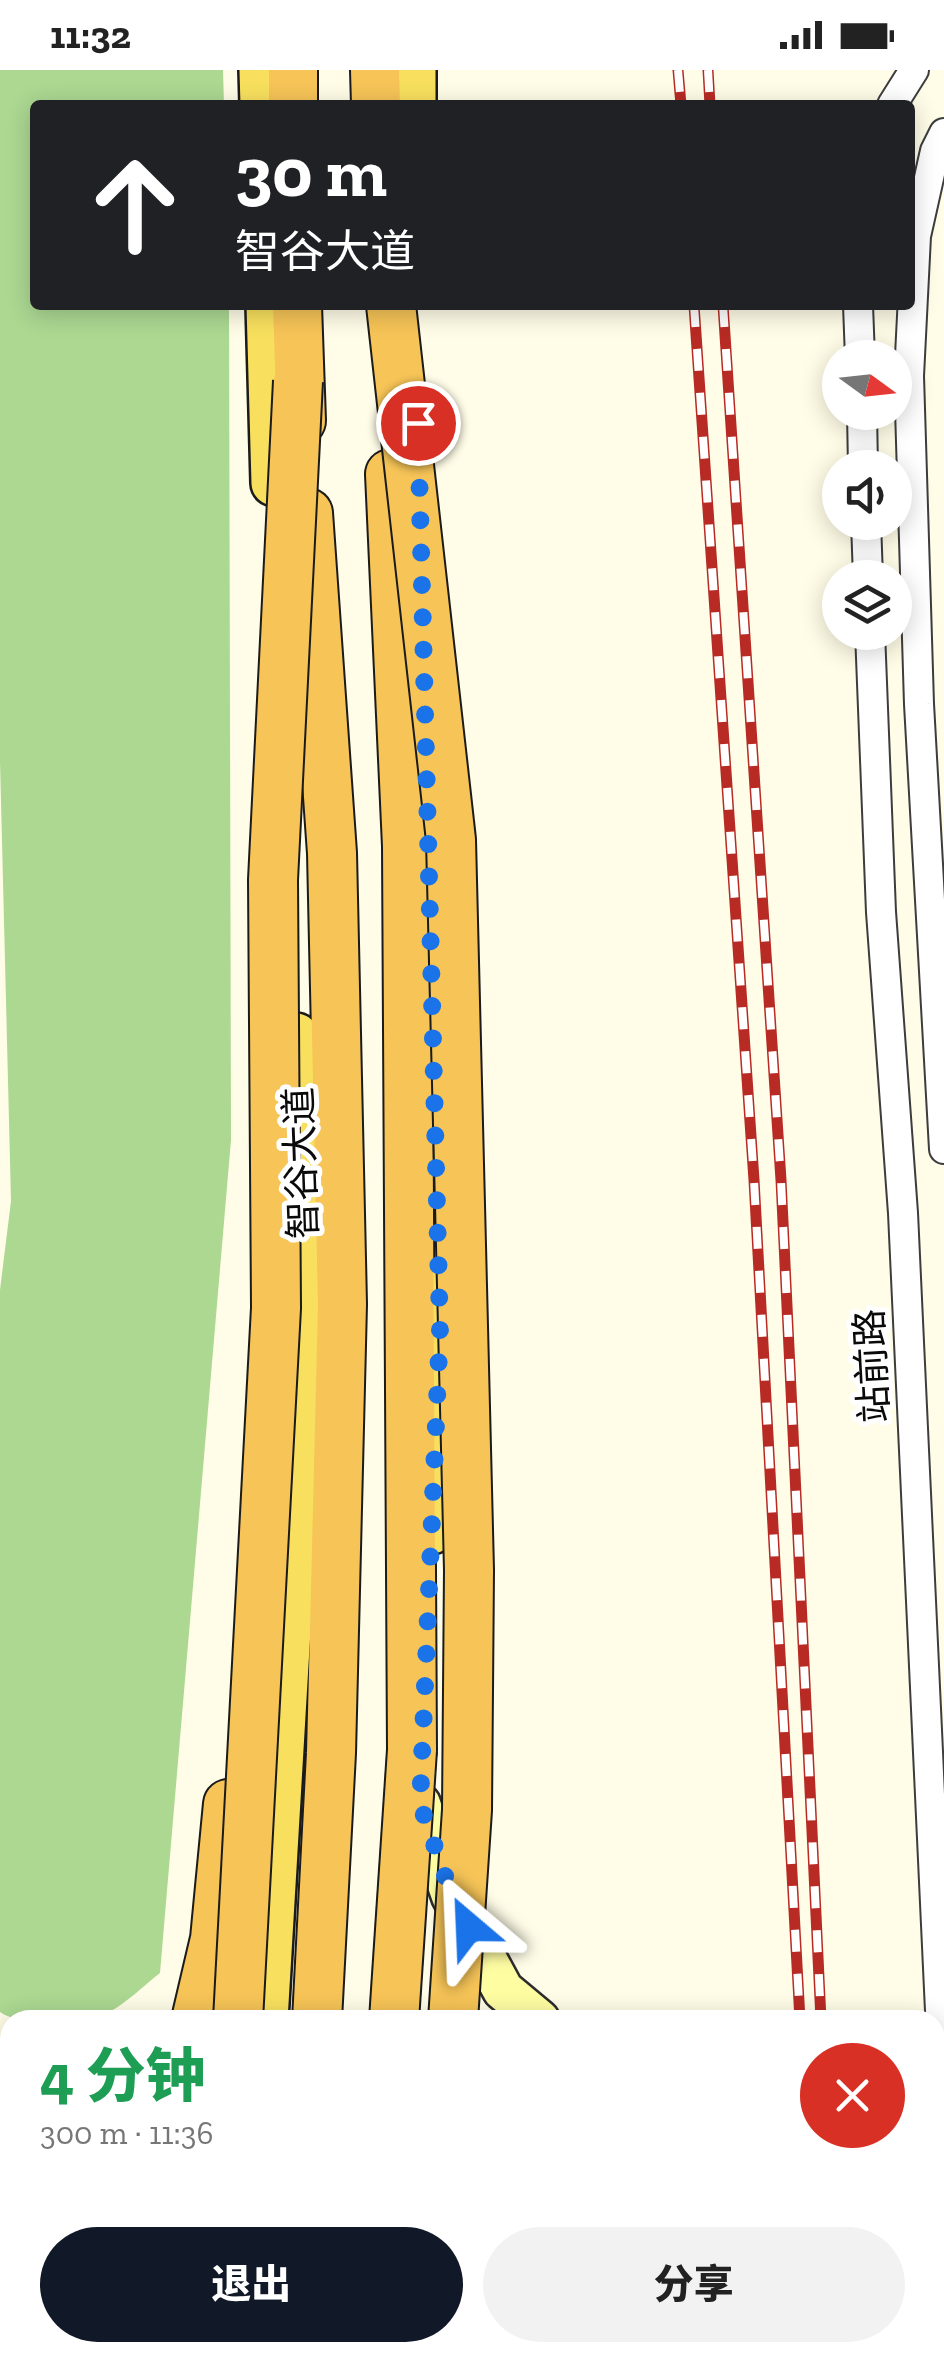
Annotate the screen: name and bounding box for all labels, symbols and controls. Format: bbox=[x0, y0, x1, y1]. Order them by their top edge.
text: 11:32 bbox=[50, 12, 131, 58]
text: 30 m bbox=[235, 130, 387, 214]
icon: ahead bbox=[70, 140, 200, 270]
text: 智谷大道 bbox=[235, 225, 415, 279]
north arrow bbox=[822, 340, 912, 430]
map controls bbox=[822, 340, 912, 650]
pin bbox=[376, 381, 461, 466]
icon: arrive bbox=[391, 396, 446, 451]
button: sound bbox=[822, 450, 912, 540]
button: layers bbox=[822, 560, 912, 650]
street label: 智谷大道 bbox=[275, 1086, 327, 1240]
street label: 站前路 bbox=[846, 1308, 898, 1424]
position arrow bbox=[417, 1875, 521, 1979]
text: 4 分钟 bbox=[40, 2040, 205, 2112]
button: close bbox=[800, 2043, 905, 2148]
text: 300 m · 11:36 bbox=[40, 2114, 213, 2152]
button: 退出 bbox=[40, 2227, 463, 2342]
button: 分享 bbox=[483, 2227, 905, 2342]

